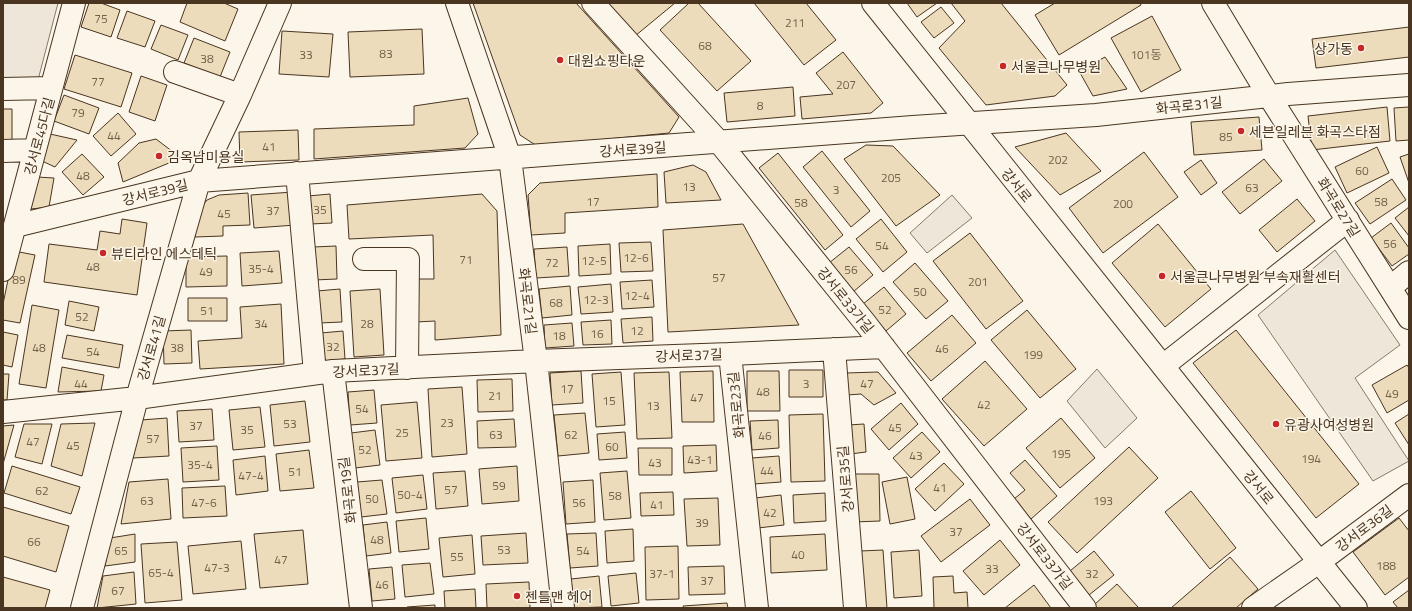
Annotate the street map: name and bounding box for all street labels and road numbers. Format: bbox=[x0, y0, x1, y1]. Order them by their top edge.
street label: 화곡로31길 bbox=[1154, 91, 1224, 119]
street label: 강서로45다길 bbox=[18, 95, 60, 177]
street label: 강서로39길 bbox=[599, 136, 667, 162]
street label: 강서로 bbox=[997, 163, 1037, 207]
street label: 화곡로27길 bbox=[1312, 173, 1366, 241]
street label: 강서로39길 bbox=[120, 174, 190, 210]
street label: 강서로33가길 bbox=[813, 262, 879, 338]
street label: 화곡로21길 bbox=[513, 266, 543, 336]
street label: 강서로41길 bbox=[132, 313, 170, 383]
street label: 강서로37길 bbox=[655, 343, 723, 367]
street label: 강서로37길 bbox=[332, 358, 400, 382]
street label: 화곡로23길 bbox=[722, 370, 750, 440]
street label: 강서로35길 bbox=[832, 445, 858, 513]
street label: 화곡로19길 bbox=[332, 455, 362, 525]
street label: 강서로 bbox=[1239, 465, 1279, 509]
street label: 강서로36길 bbox=[1331, 499, 1397, 557]
street label: 강서로33가길 bbox=[1012, 518, 1078, 594]

